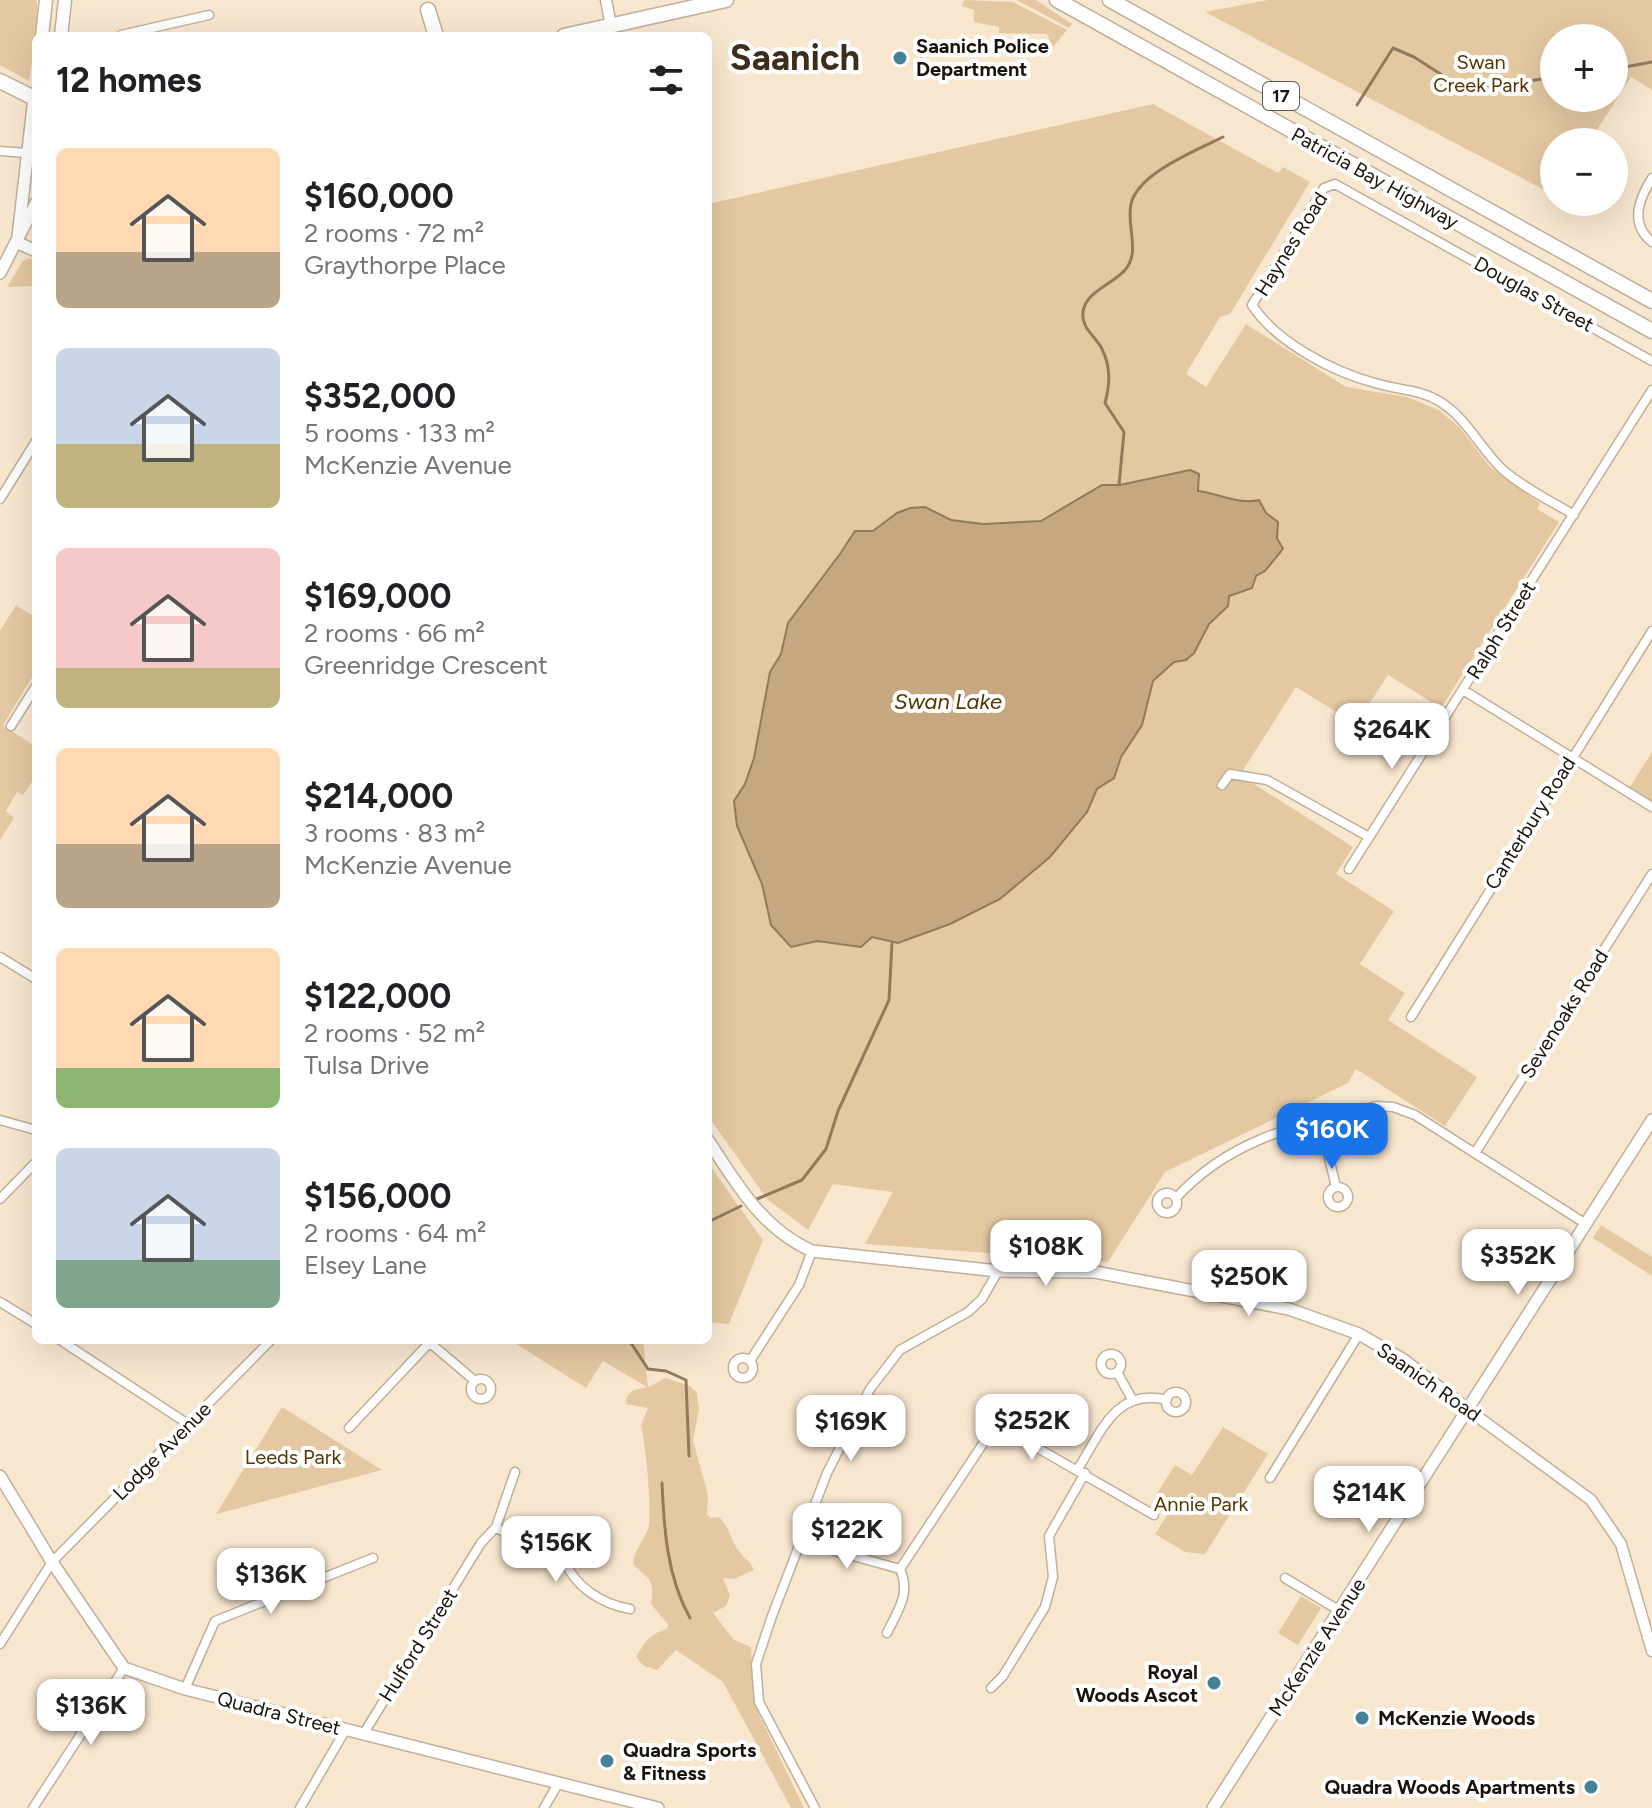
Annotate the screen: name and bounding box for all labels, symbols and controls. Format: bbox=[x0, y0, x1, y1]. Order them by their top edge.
map controls bbox=[1540, 24, 1628, 216]
button: + bbox=[1540, 24, 1628, 112]
place label: Saanich Police Department bbox=[916, 34, 1049, 81]
district label: Saanich bbox=[730, 36, 860, 79]
marker: Saanich Police Department bbox=[891, 49, 909, 67]
park label: Swan Creek Park bbox=[1433, 50, 1529, 97]
icon: filters bbox=[644, 58, 688, 102]
text: 12 homes bbox=[56, 60, 202, 101]
road number: 17 bbox=[1263, 82, 1299, 110]
street label: Patricia Bay Highway bbox=[1287, 122, 1463, 234]
button: − bbox=[1540, 128, 1628, 216]
text: $160,000 bbox=[304, 176, 454, 217]
icon: home bbox=[120, 180, 216, 276]
street label: Haynes Road bbox=[1250, 188, 1332, 300]
text: 2 rooms · 72 m² bbox=[304, 217, 484, 249]
text: Graythorpe Place bbox=[304, 249, 506, 281]
street label: Douglas Street bbox=[1470, 251, 1598, 337]
text: $352,000 bbox=[304, 376, 456, 417]
icon: home bbox=[120, 380, 216, 476]
text: 5 rooms · 133 m² bbox=[304, 417, 495, 449]
text: McKenzie Avenue bbox=[304, 449, 512, 481]
text: $169,000 bbox=[304, 576, 451, 617]
street label: Ralph Street bbox=[1461, 577, 1541, 683]
icon: home bbox=[120, 580, 216, 676]
text: 2 rooms · 66 m² bbox=[304, 617, 485, 649]
text: Greenridge Crescent bbox=[304, 649, 548, 681]
water label: Swan Lake bbox=[894, 688, 1002, 715]
pin: $264K bbox=[1336, 703, 1448, 771]
text: $264K bbox=[1353, 713, 1431, 745]
street label: Canterbury Road bbox=[1480, 752, 1580, 894]
text: $214,000 bbox=[304, 776, 453, 817]
icon: home bbox=[120, 780, 216, 876]
text: 3 rooms · 83 m² bbox=[304, 817, 485, 849]
text: McKenzie Avenue bbox=[304, 849, 512, 881]
street label: Sevenoaks Road bbox=[1515, 945, 1613, 1083]
text: $122,000 bbox=[304, 976, 451, 1017]
icon: home bbox=[120, 980, 216, 1076]
text: 2 rooms · 52 m² bbox=[304, 1017, 485, 1049]
text: Tulsa Drive bbox=[304, 1049, 429, 1081]
pin: $160K bbox=[1276, 1103, 1388, 1171]
text: $160K bbox=[1295, 1113, 1369, 1145]
text: $156,000 bbox=[304, 1176, 452, 1217]
icon: home bbox=[120, 1180, 216, 1276]
text: 2 rooms · 64 m² bbox=[304, 1217, 486, 1249]
pin: $108K bbox=[990, 1220, 1102, 1288]
pin: $352K bbox=[1462, 1229, 1574, 1297]
text: $108K bbox=[1008, 1230, 1084, 1262]
text: $352K bbox=[1480, 1239, 1556, 1271]
text: Elsey Lane bbox=[304, 1249, 427, 1281]
pin: $250K bbox=[1193, 1250, 1305, 1318]
text: $250K bbox=[1210, 1260, 1288, 1292]
street label: Saanich Road bbox=[1372, 1337, 1486, 1427]
pin: $252K bbox=[976, 1394, 1088, 1462]
pin: $169K bbox=[795, 1395, 907, 1463]
street label: Lodge Avenue bbox=[108, 1397, 216, 1505]
text: $252K bbox=[994, 1404, 1070, 1436]
text: $169K bbox=[815, 1405, 887, 1437]
park label: Leeds Park bbox=[245, 1445, 341, 1469]
pin: $214K bbox=[1313, 1466, 1425, 1534]
text: $214K bbox=[1332, 1476, 1406, 1508]
park label: Annie Park bbox=[1154, 1492, 1248, 1516]
pin: $122K bbox=[791, 1503, 903, 1571]
text: $122K bbox=[811, 1513, 883, 1545]
pin: $156K bbox=[500, 1516, 612, 1584]
text: $156K bbox=[520, 1526, 592, 1558]
pin: $136K bbox=[215, 1548, 327, 1616]
text: $136K bbox=[235, 1558, 307, 1590]
street label: McKenzie Avenue bbox=[1263, 1573, 1371, 1721]
street label: Hulford Street bbox=[374, 1584, 462, 1706]
place label: Royal Woods Ascot bbox=[1076, 1660, 1198, 1707]
marker: Royal Woods Ascot bbox=[1205, 1674, 1223, 1692]
pin: $136K bbox=[35, 1679, 147, 1747]
street label: Quadra Street bbox=[215, 1686, 343, 1740]
text: $136K bbox=[55, 1689, 127, 1721]
place label: McKenzie Woods bbox=[1378, 1706, 1535, 1730]
marker: McKenzie Woods bbox=[1353, 1709, 1371, 1727]
place label: Quadra Sports & Fitness bbox=[623, 1738, 756, 1785]
marker: Quadra Sports & Fitness bbox=[598, 1752, 616, 1770]
place label: Quadra Woods Apartments bbox=[1324, 1775, 1575, 1799]
marker: Quadra Woods Apartments bbox=[1582, 1778, 1600, 1796]

